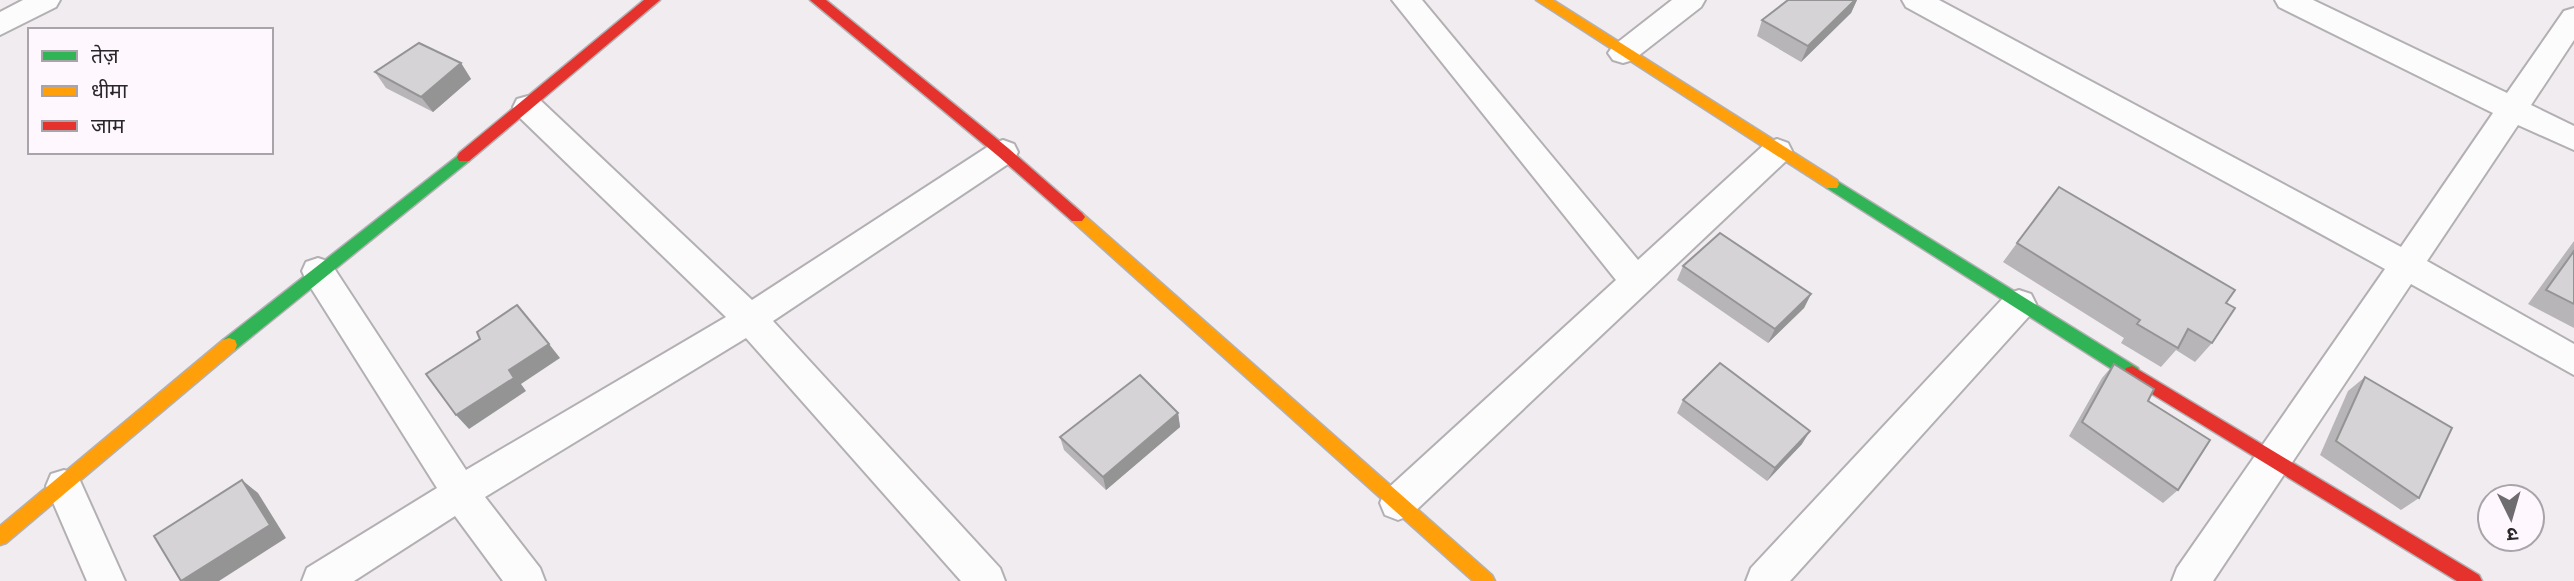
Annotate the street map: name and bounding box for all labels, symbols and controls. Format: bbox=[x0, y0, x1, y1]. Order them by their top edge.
legend bbox=[28, 28, 273, 154]
text: तेज़ bbox=[91, 44, 119, 71]
text: धीमा bbox=[91, 79, 128, 106]
text: जाम bbox=[91, 114, 125, 141]
north arrow bbox=[2476, 483, 2546, 553]
text: उ bbox=[2505, 521, 2519, 545]

